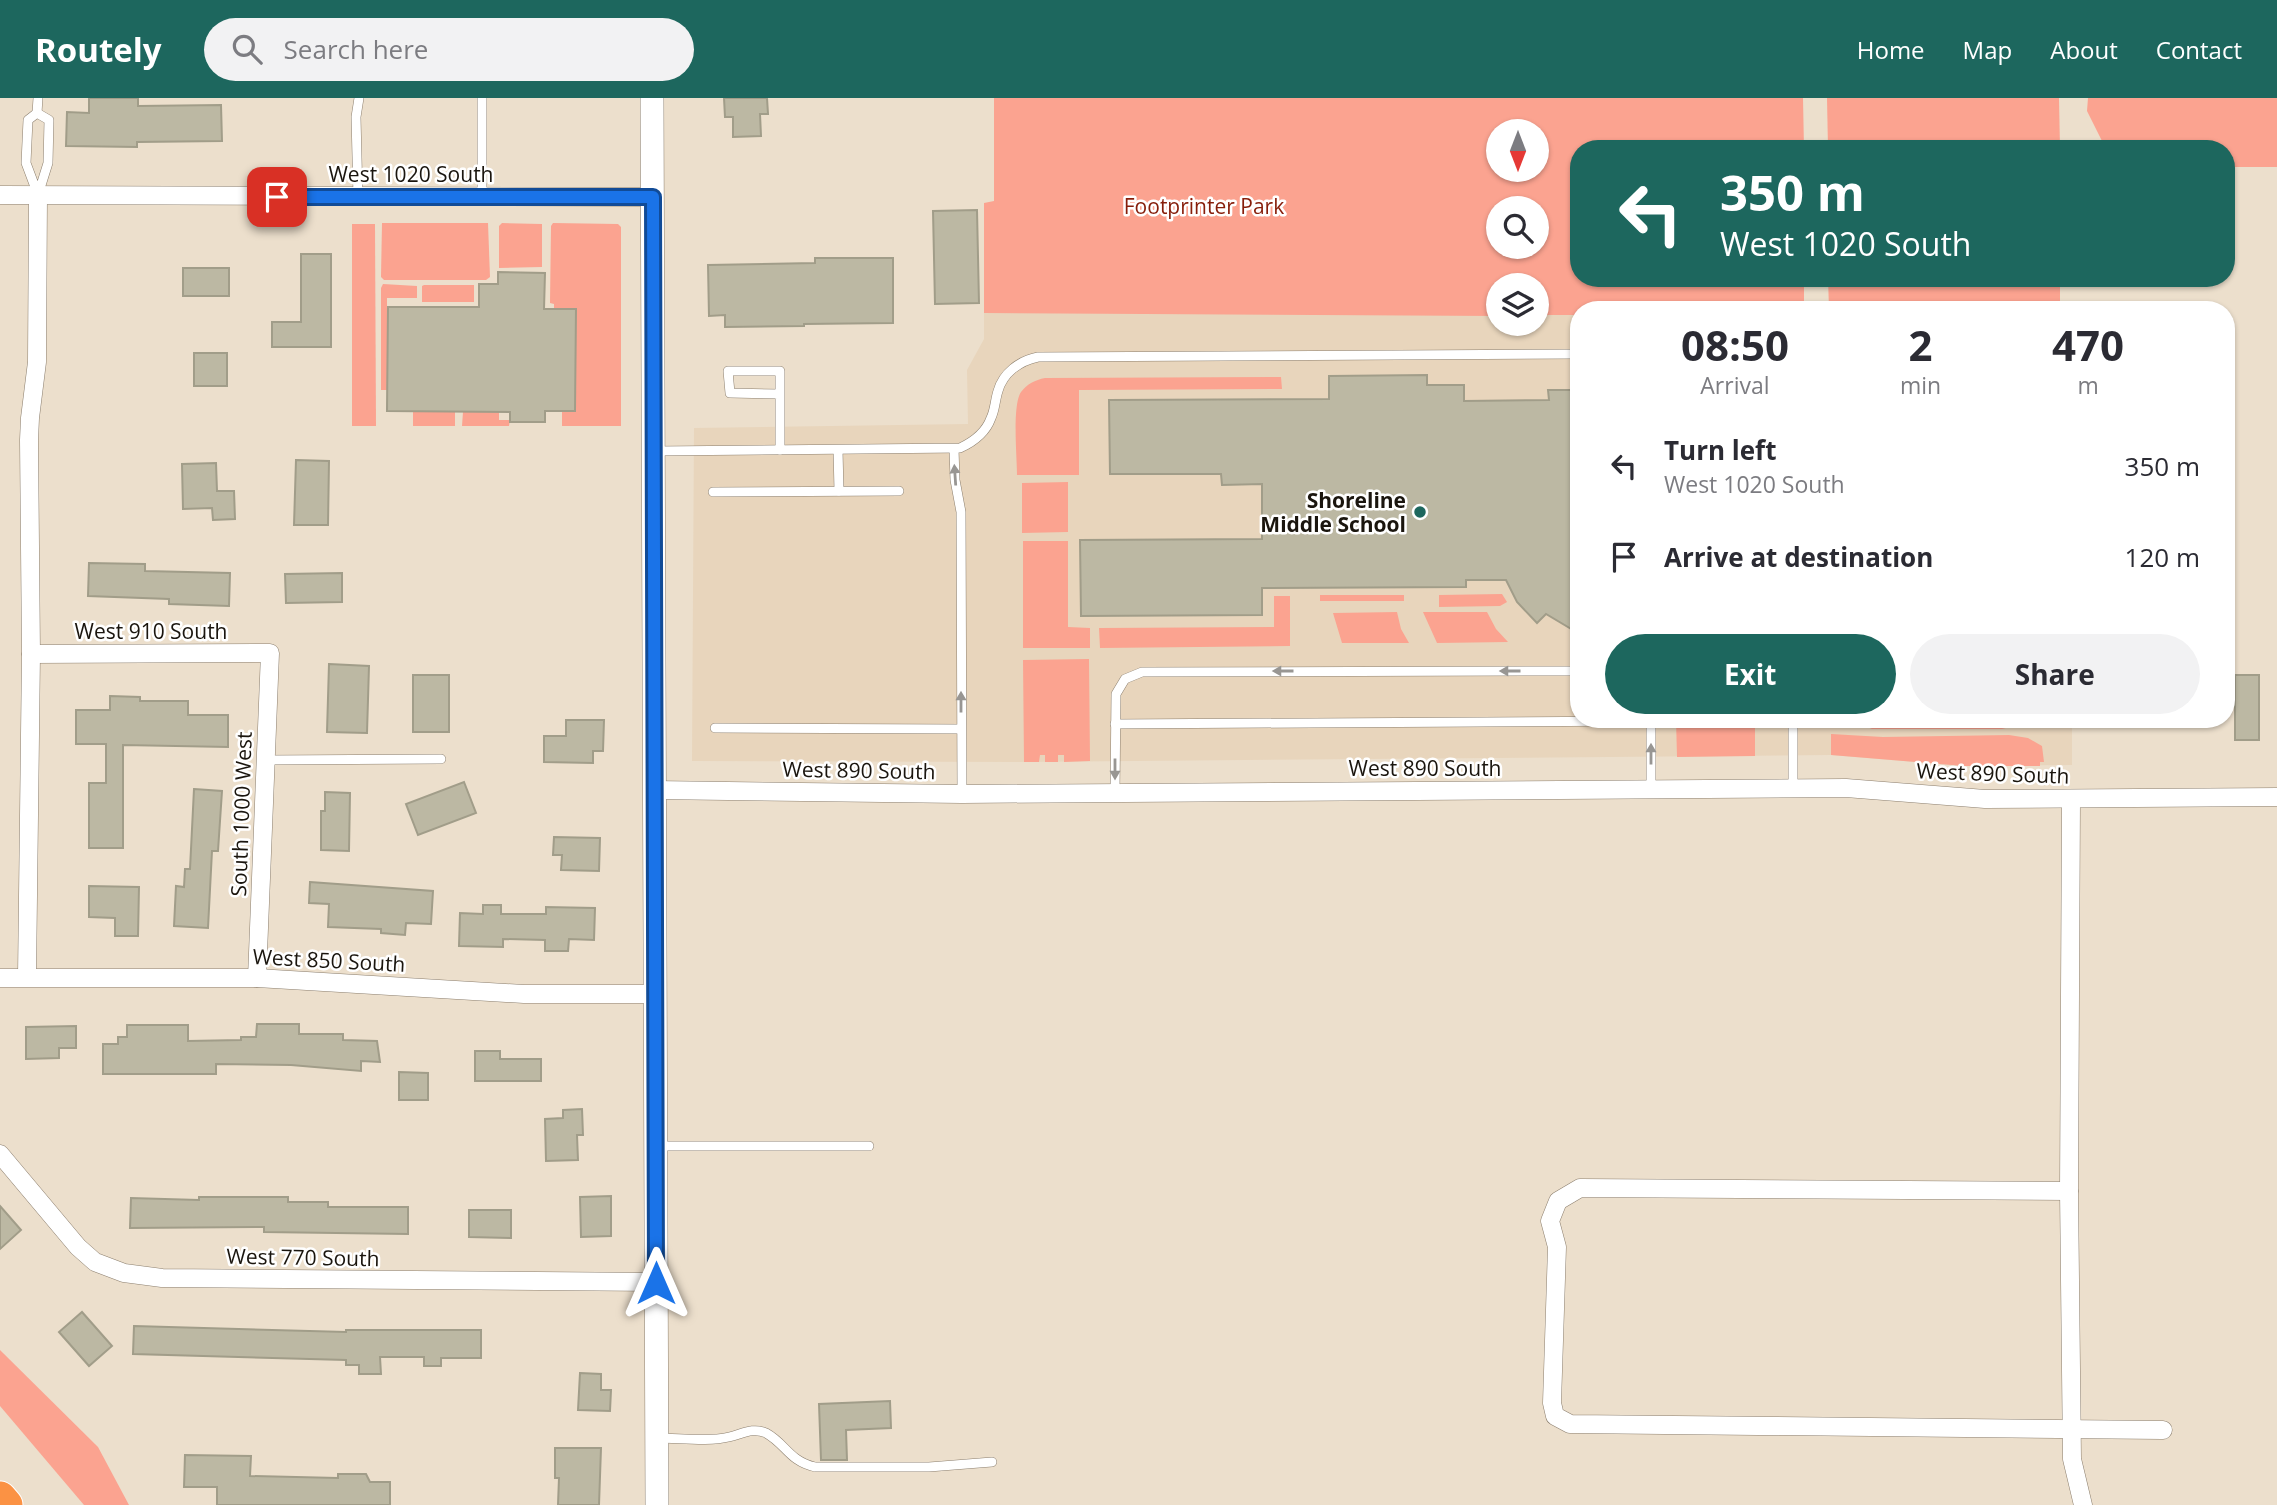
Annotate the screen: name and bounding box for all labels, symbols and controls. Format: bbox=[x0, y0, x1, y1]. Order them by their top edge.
search box bbox=[204, 18, 694, 81]
text: Routely bbox=[35, 27, 162, 72]
icon: search bbox=[228, 30, 266, 68]
text: Search here bbox=[284, 31, 428, 67]
text: Home bbox=[1857, 33, 1925, 66]
text: Map bbox=[1963, 33, 2012, 66]
text: About bbox=[2050, 33, 2118, 66]
text: Contact bbox=[2156, 33, 2242, 66]
north arrow bbox=[1486, 119, 1549, 182]
map controls bbox=[1486, 119, 1549, 336]
text: 350 m bbox=[1720, 159, 1865, 225]
street label: West 1020 South bbox=[328, 160, 494, 188]
pin bbox=[247, 167, 307, 227]
icon: left bbox=[1605, 168, 1696, 259]
icon: arrive bbox=[258, 178, 296, 216]
park label: Footprinter Park bbox=[1124, 192, 1284, 220]
button: search bbox=[1486, 196, 1549, 259]
text: West 1020 South bbox=[1720, 222, 1971, 265]
button: layers bbox=[1486, 273, 1549, 336]
text: 08:50 bbox=[1681, 316, 1789, 373]
text: 2 bbox=[1908, 316, 1933, 373]
text: 470 bbox=[2052, 316, 2124, 373]
text: Arrival bbox=[1700, 369, 1770, 401]
text: min bbox=[1900, 369, 1941, 401]
text: m bbox=[2077, 369, 2099, 401]
text: Turn left bbox=[1664, 432, 1776, 468]
icon: left bbox=[1605, 447, 1643, 485]
text: 350 m bbox=[2125, 448, 2200, 484]
one-way arrow bbox=[949, 463, 960, 485]
text: West 1020 South bbox=[1664, 468, 1845, 500]
place label: Shoreline Middle School bbox=[1260, 486, 1406, 538]
marker: Shoreline Middle School bbox=[1412, 504, 1428, 520]
icon: arrive bbox=[1605, 538, 1643, 576]
text: Arrive at destination bbox=[1664, 539, 1933, 575]
text: 120 m bbox=[2125, 539, 2200, 575]
street label: West 910 South bbox=[75, 617, 228, 645]
button: Exit bbox=[1605, 634, 1896, 714]
button: Share bbox=[1910, 634, 2200, 714]
one-way arrow bbox=[1272, 665, 1294, 677]
one-way arrow bbox=[1499, 665, 1521, 677]
one-way arrow bbox=[955, 690, 967, 712]
street label: South 1000 West bbox=[224, 731, 258, 897]
one-way arrow bbox=[1645, 743, 1657, 765]
street label: West 890 South bbox=[1349, 754, 1502, 782]
street label: West 890 South bbox=[782, 755, 936, 785]
street label: West 890 South bbox=[1916, 756, 2070, 790]
one-way arrow bbox=[1109, 758, 1121, 780]
street label: West 850 South bbox=[252, 942, 406, 978]
street label: West 770 South bbox=[226, 1242, 380, 1272]
position arrow bbox=[619, 1246, 693, 1320]

